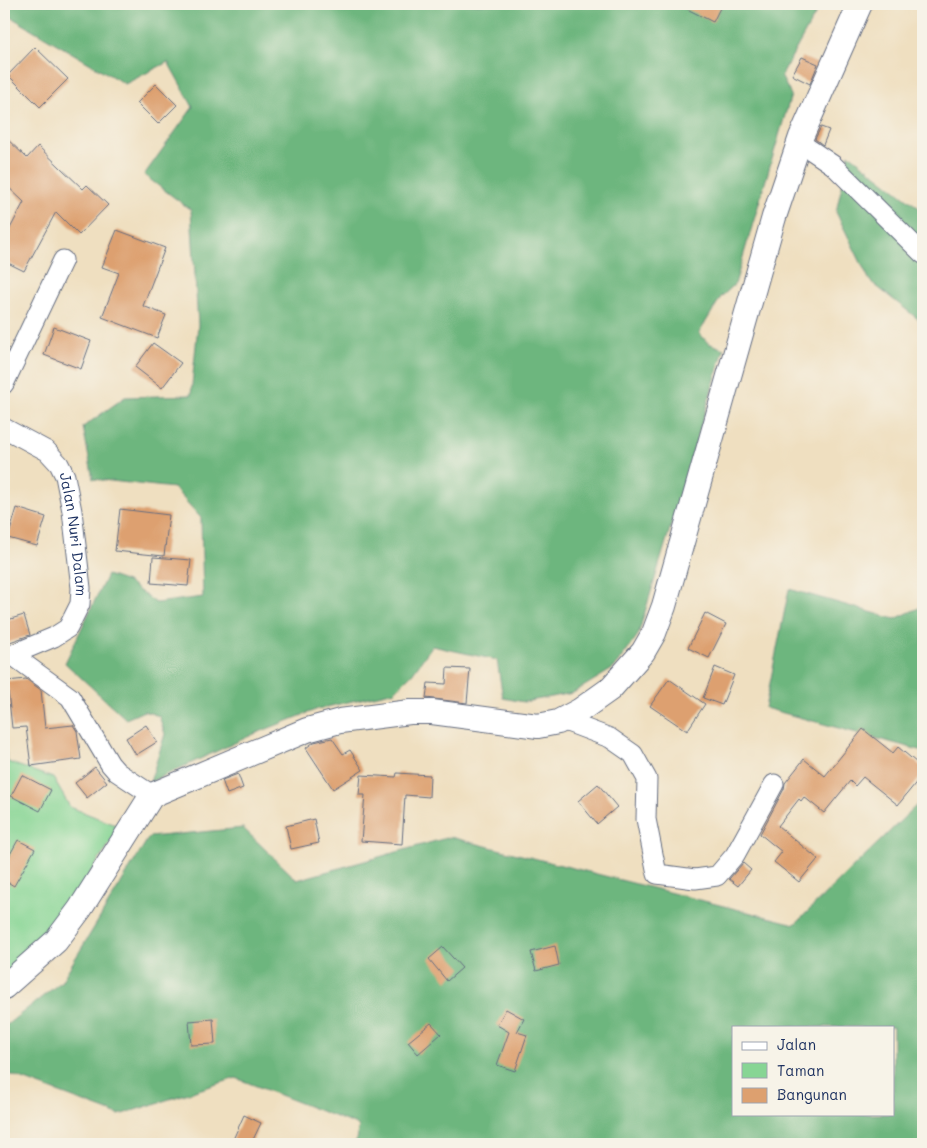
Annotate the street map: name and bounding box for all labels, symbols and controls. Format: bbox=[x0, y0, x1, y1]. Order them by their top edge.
street label: Jalan Nuri Dalam bbox=[56, 471, 92, 597]
legend bbox=[732, 1026, 894, 1116]
text: Jalan bbox=[777, 1034, 816, 1054]
text: Taman bbox=[777, 1060, 824, 1080]
text: Bangunan bbox=[777, 1084, 847, 1104]

